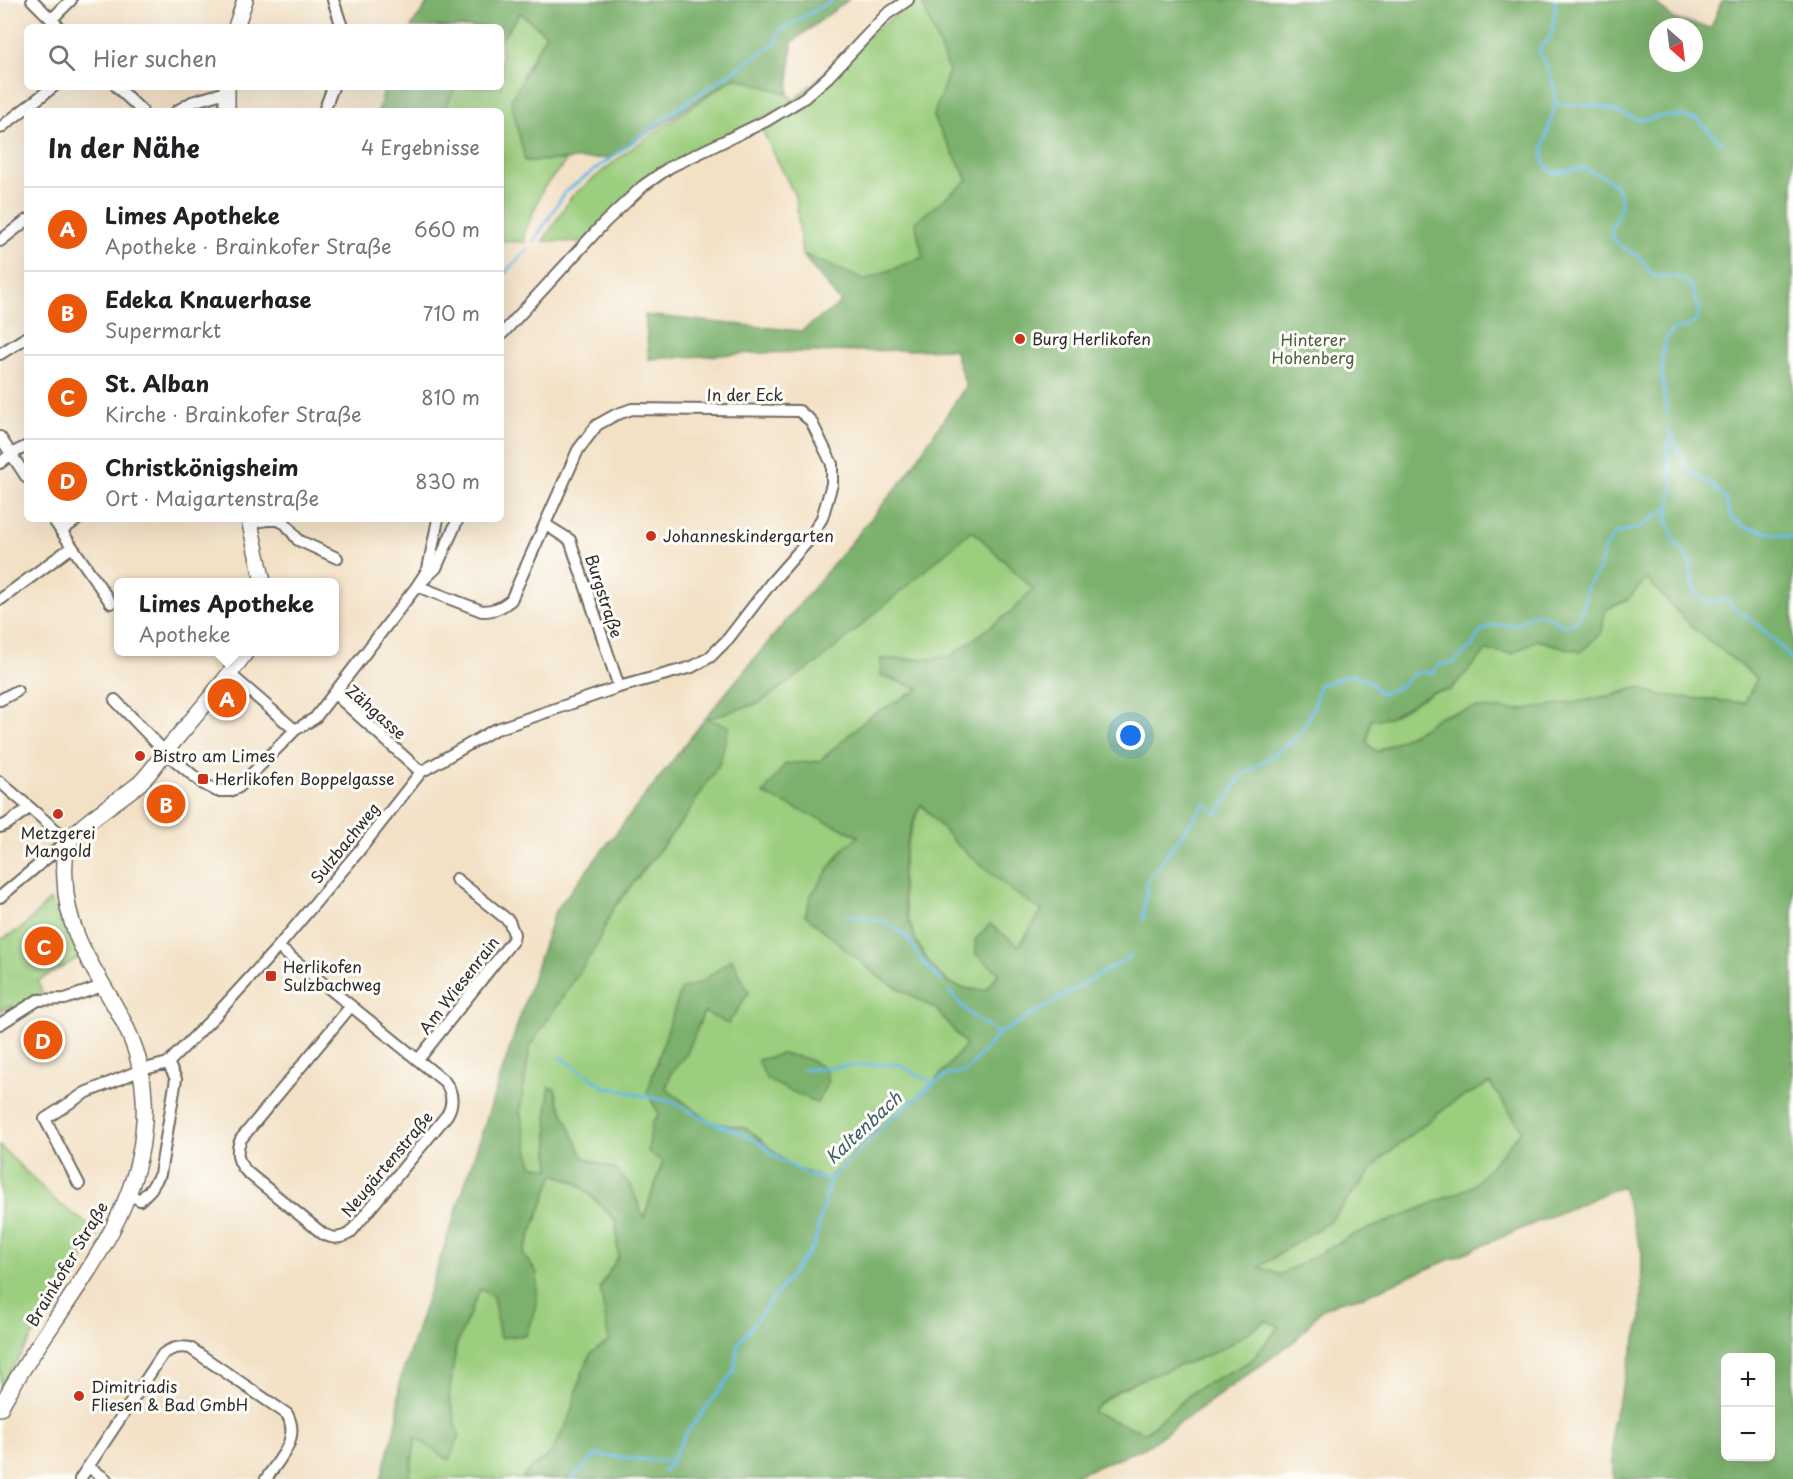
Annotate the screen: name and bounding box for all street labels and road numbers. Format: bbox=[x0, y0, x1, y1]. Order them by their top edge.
street label: In der Eck bbox=[707, 382, 783, 406]
street label: Burgstraße bbox=[580, 551, 630, 641]
street label: Zähgasse bbox=[341, 678, 412, 744]
street label: Sulzbachweg bbox=[304, 797, 385, 888]
street label: Am Wiesenrain bbox=[412, 930, 504, 1039]
street label: Neugärtenstraße bbox=[335, 1105, 438, 1221]
street label: Brainkofer Straße bbox=[19, 1196, 113, 1331]

